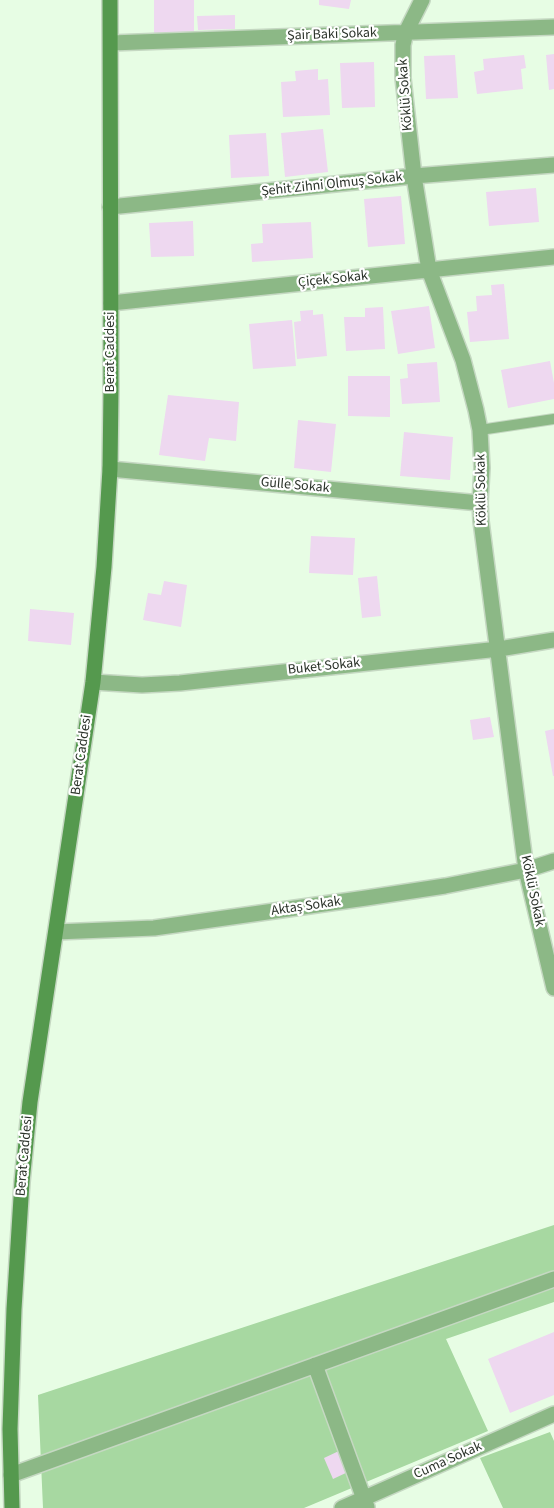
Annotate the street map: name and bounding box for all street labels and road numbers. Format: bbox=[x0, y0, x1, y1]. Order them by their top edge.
street label: Şair Baki Sokak bbox=[287, 25, 377, 45]
street label: Köklü Sokak bbox=[395, 58, 417, 132]
street label: Şehit Zihni Olmuş Sokak bbox=[260, 169, 404, 201]
street label: Çiçek Sokak bbox=[297, 268, 369, 292]
street label: Berat Caddesi bbox=[103, 312, 119, 392]
street label: Köklü Sokak bbox=[473, 454, 491, 526]
street label: Gülle Sokak bbox=[260, 475, 330, 497]
street label: Buket Sokak bbox=[287, 655, 361, 679]
street label: Berat Caddesi bbox=[68, 714, 96, 796]
street label: Köklü Sokak bbox=[516, 854, 548, 928]
street label: Aktaş Sokak bbox=[270, 894, 342, 920]
street label: Berat Caddesi bbox=[13, 1115, 37, 1197]
street label: Cuma Sokak bbox=[411, 1439, 485, 1483]

